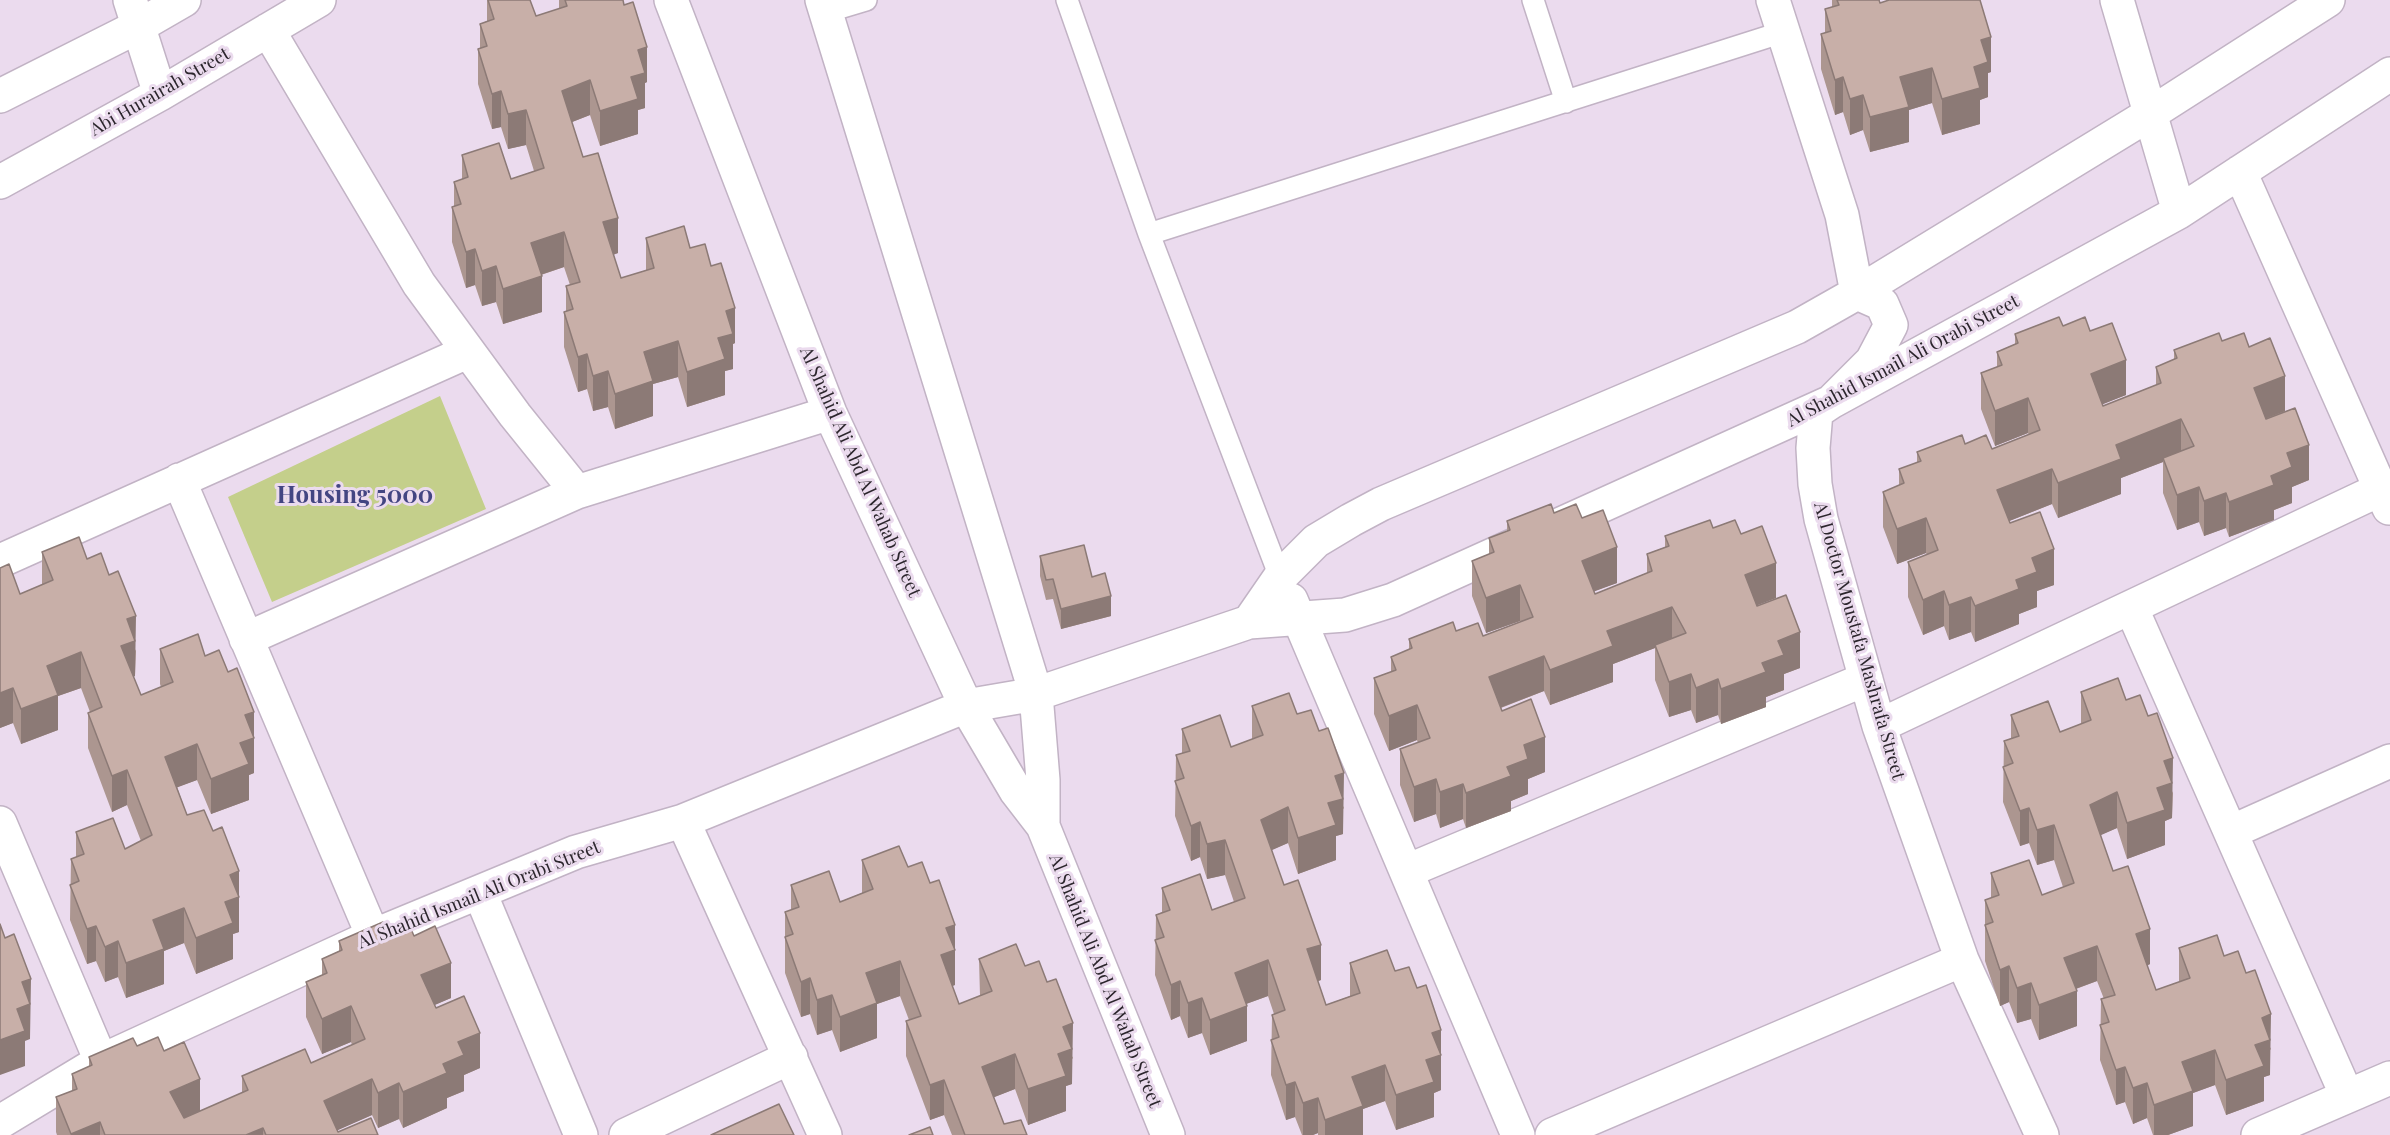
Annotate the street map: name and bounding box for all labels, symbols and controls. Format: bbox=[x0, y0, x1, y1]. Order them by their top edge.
street label: Abi Hurairah Street bbox=[86, 43, 234, 141]
street label: Al Shahid Ismail Ali Orabi Street bbox=[1783, 290, 2023, 432]
street label: Al Shahid Ali Abd Al Wahab Street bbox=[795, 344, 925, 600]
district label: Housing 5000 bbox=[277, 482, 433, 510]
street label: Al Doctor Moustafa Mashrafa Street bbox=[1809, 500, 1909, 782]
street label: Al Shahid Ismail Ali Orabi Street bbox=[355, 836, 603, 954]
street label: Al Shahid Ali Abd Al Wahab Street bbox=[1044, 851, 1166, 1111]

